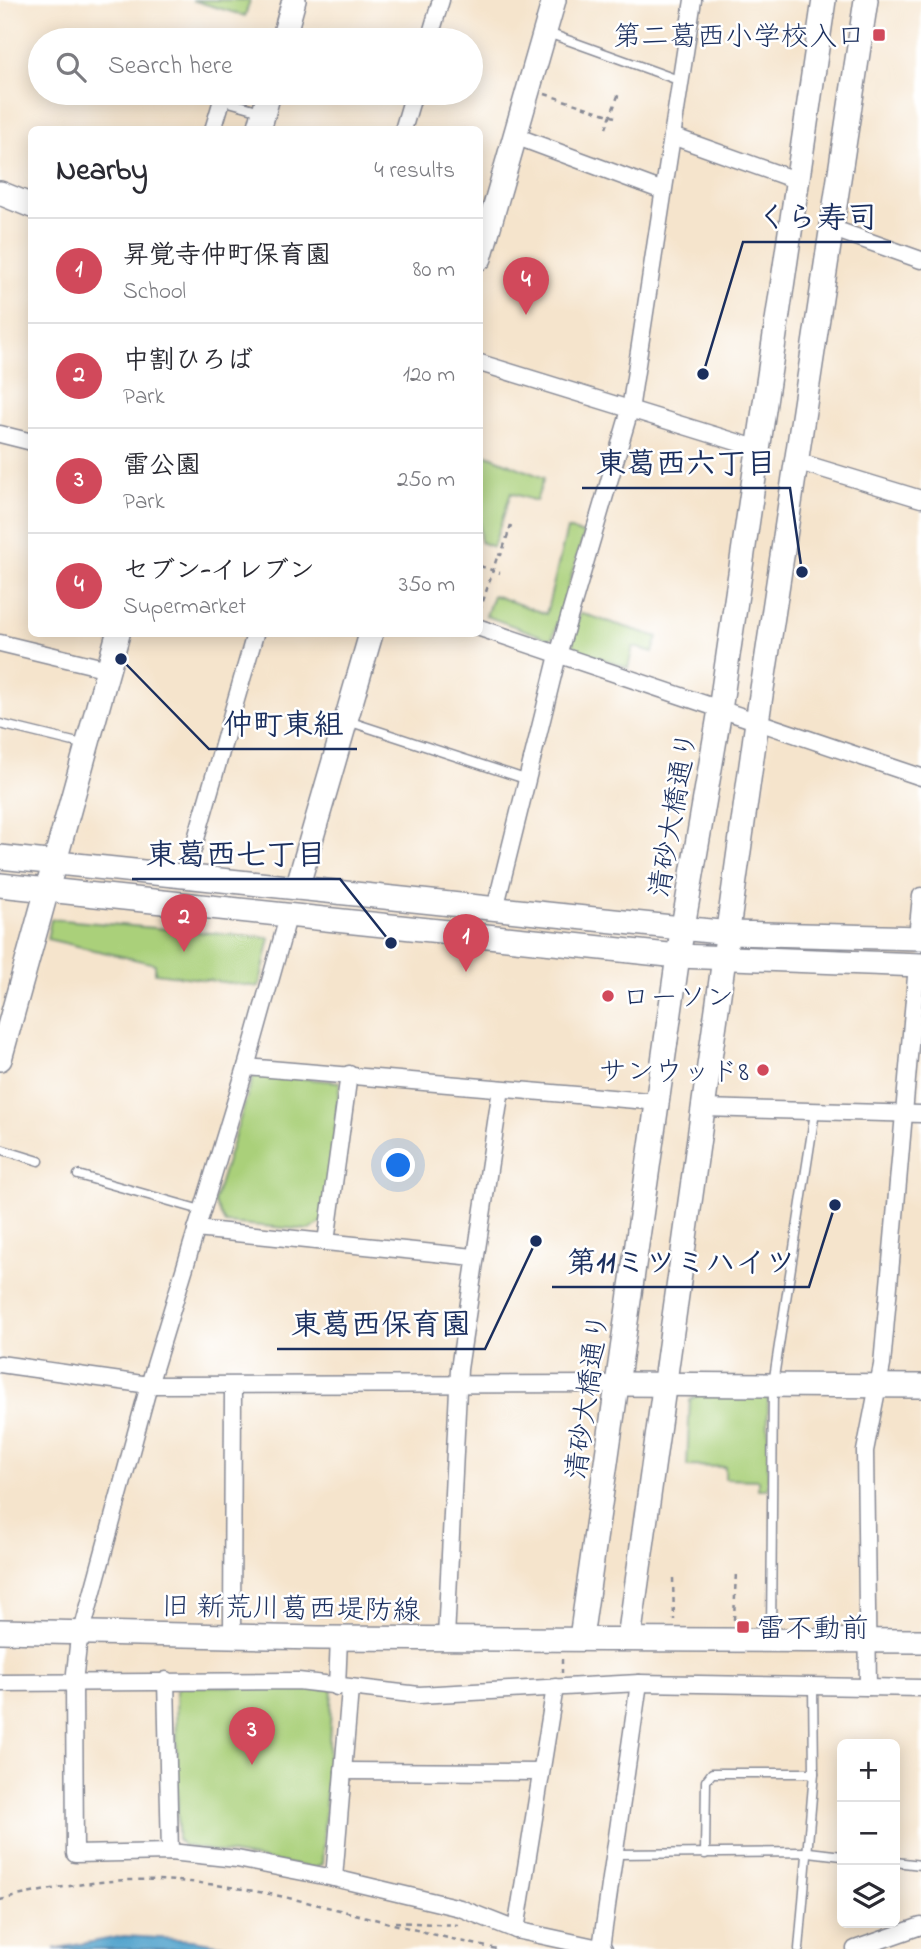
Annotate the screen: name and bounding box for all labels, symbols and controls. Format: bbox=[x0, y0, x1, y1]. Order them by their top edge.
place label: 第二葛西小学校入口 bbox=[613, 18, 865, 59]
marker: 第二葛西小学校入口 bbox=[871, 27, 887, 43]
search box bbox=[28, 28, 483, 105]
icon: search bbox=[52, 48, 90, 86]
text: Search here bbox=[108, 48, 233, 86]
text: Nearby bbox=[56, 150, 148, 194]
text: 4 results bbox=[374, 155, 455, 188]
callout: くら寿司 bbox=[743, 191, 891, 242]
text: くら寿司 bbox=[757, 198, 877, 242]
text: 昇覚寺仲町保育園 bbox=[123, 238, 331, 276]
text: 1 bbox=[75, 254, 83, 287]
text: 80 m bbox=[413, 254, 455, 287]
pin: 4 bbox=[503, 257, 549, 315]
text: School bbox=[123, 276, 186, 309]
text: 中割ひろば bbox=[123, 343, 253, 381]
text: 2 bbox=[73, 359, 85, 392]
text: 120 m bbox=[403, 359, 455, 392]
text: Park bbox=[123, 381, 165, 414]
callout: 東葛西六丁目 bbox=[582, 437, 790, 488]
text: 東葛西六丁目 bbox=[596, 444, 776, 488]
text: 雷公園 bbox=[123, 448, 201, 486]
text: 3 bbox=[74, 464, 84, 497]
text: 250 m bbox=[397, 464, 455, 497]
text: Park bbox=[123, 486, 165, 519]
text: セブン-イレブン bbox=[123, 553, 315, 591]
text: 4 bbox=[74, 569, 84, 602]
text: 350 m bbox=[399, 569, 455, 602]
text: Supermarket bbox=[123, 591, 246, 624]
callout: 仲町東組 bbox=[209, 698, 357, 749]
text: 仲町東組 bbox=[223, 705, 344, 749]
street label: 清砂大橋通り bbox=[641, 728, 710, 901]
callout: 東葛西七丁目 bbox=[132, 828, 340, 879]
text: 東葛西七丁目 bbox=[146, 835, 326, 879]
pin: 2 bbox=[161, 894, 207, 952]
pin: 1 bbox=[443, 914, 489, 972]
place label: ローソン bbox=[622, 979, 734, 1020]
marker: ローソン bbox=[600, 988, 616, 1004]
place label: サンウッド8 bbox=[598, 1053, 749, 1094]
marker: サンウッド8 bbox=[755, 1062, 771, 1078]
your location bbox=[381, 1148, 415, 1182]
callout: 第11ミツミハイツ bbox=[552, 1236, 809, 1287]
text: 第11ミツミハイツ bbox=[566, 1243, 796, 1287]
callout: 東葛西保育園 bbox=[277, 1298, 485, 1349]
text: 東葛西保育園 bbox=[291, 1305, 471, 1349]
street label: 清砂大橋通り bbox=[557, 1310, 621, 1483]
street label: 旧 新荒川葛西堤防線 bbox=[161, 1588, 421, 1633]
place label: 雷不動前 bbox=[757, 1610, 869, 1651]
marker: 雷不動前 bbox=[735, 1619, 751, 1635]
pin: 3 bbox=[229, 1707, 275, 1765]
map controls bbox=[837, 1739, 900, 1928]
button: + bbox=[837, 1739, 900, 1802]
button: − bbox=[837, 1802, 900, 1865]
button: layers bbox=[837, 1865, 900, 1928]

